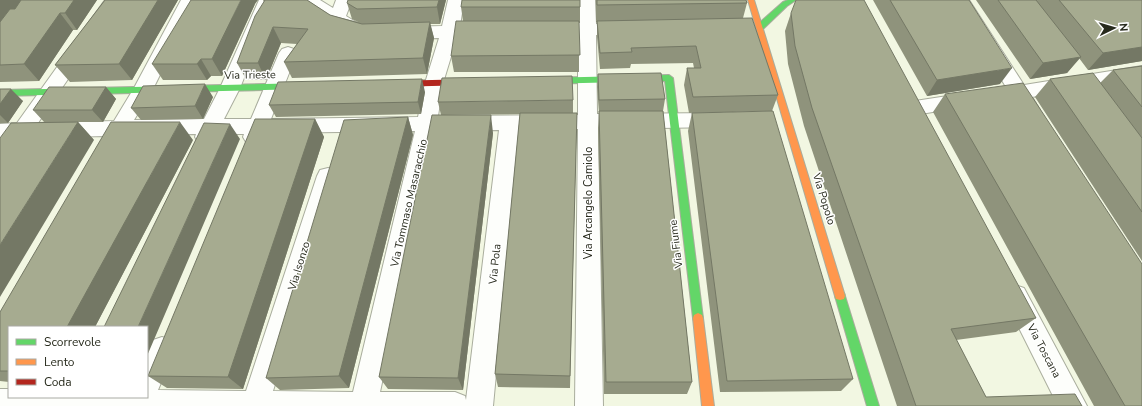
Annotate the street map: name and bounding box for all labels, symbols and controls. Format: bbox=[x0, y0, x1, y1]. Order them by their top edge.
north arrow bbox=[1094, 8, 1134, 48]
text: N bbox=[1116, 22, 1131, 32]
street label: Via Trieste bbox=[223, 67, 276, 83]
street label: Via Tommaso Masaracchio bbox=[387, 138, 431, 269]
street label: Via Arcangelo Camiolo bbox=[581, 147, 596, 260]
street label: Via Popolo bbox=[809, 170, 839, 227]
street label: Via Fiume bbox=[666, 219, 687, 270]
street label: Via Isonzo bbox=[284, 240, 314, 293]
street label: Via Pola bbox=[485, 243, 505, 286]
street label: Via Toscana bbox=[1023, 321, 1065, 381]
legend bbox=[8, 326, 148, 398]
text: Scorrevole bbox=[44, 334, 101, 350]
text: Lento bbox=[44, 354, 75, 370]
text: Coda bbox=[44, 374, 72, 390]

